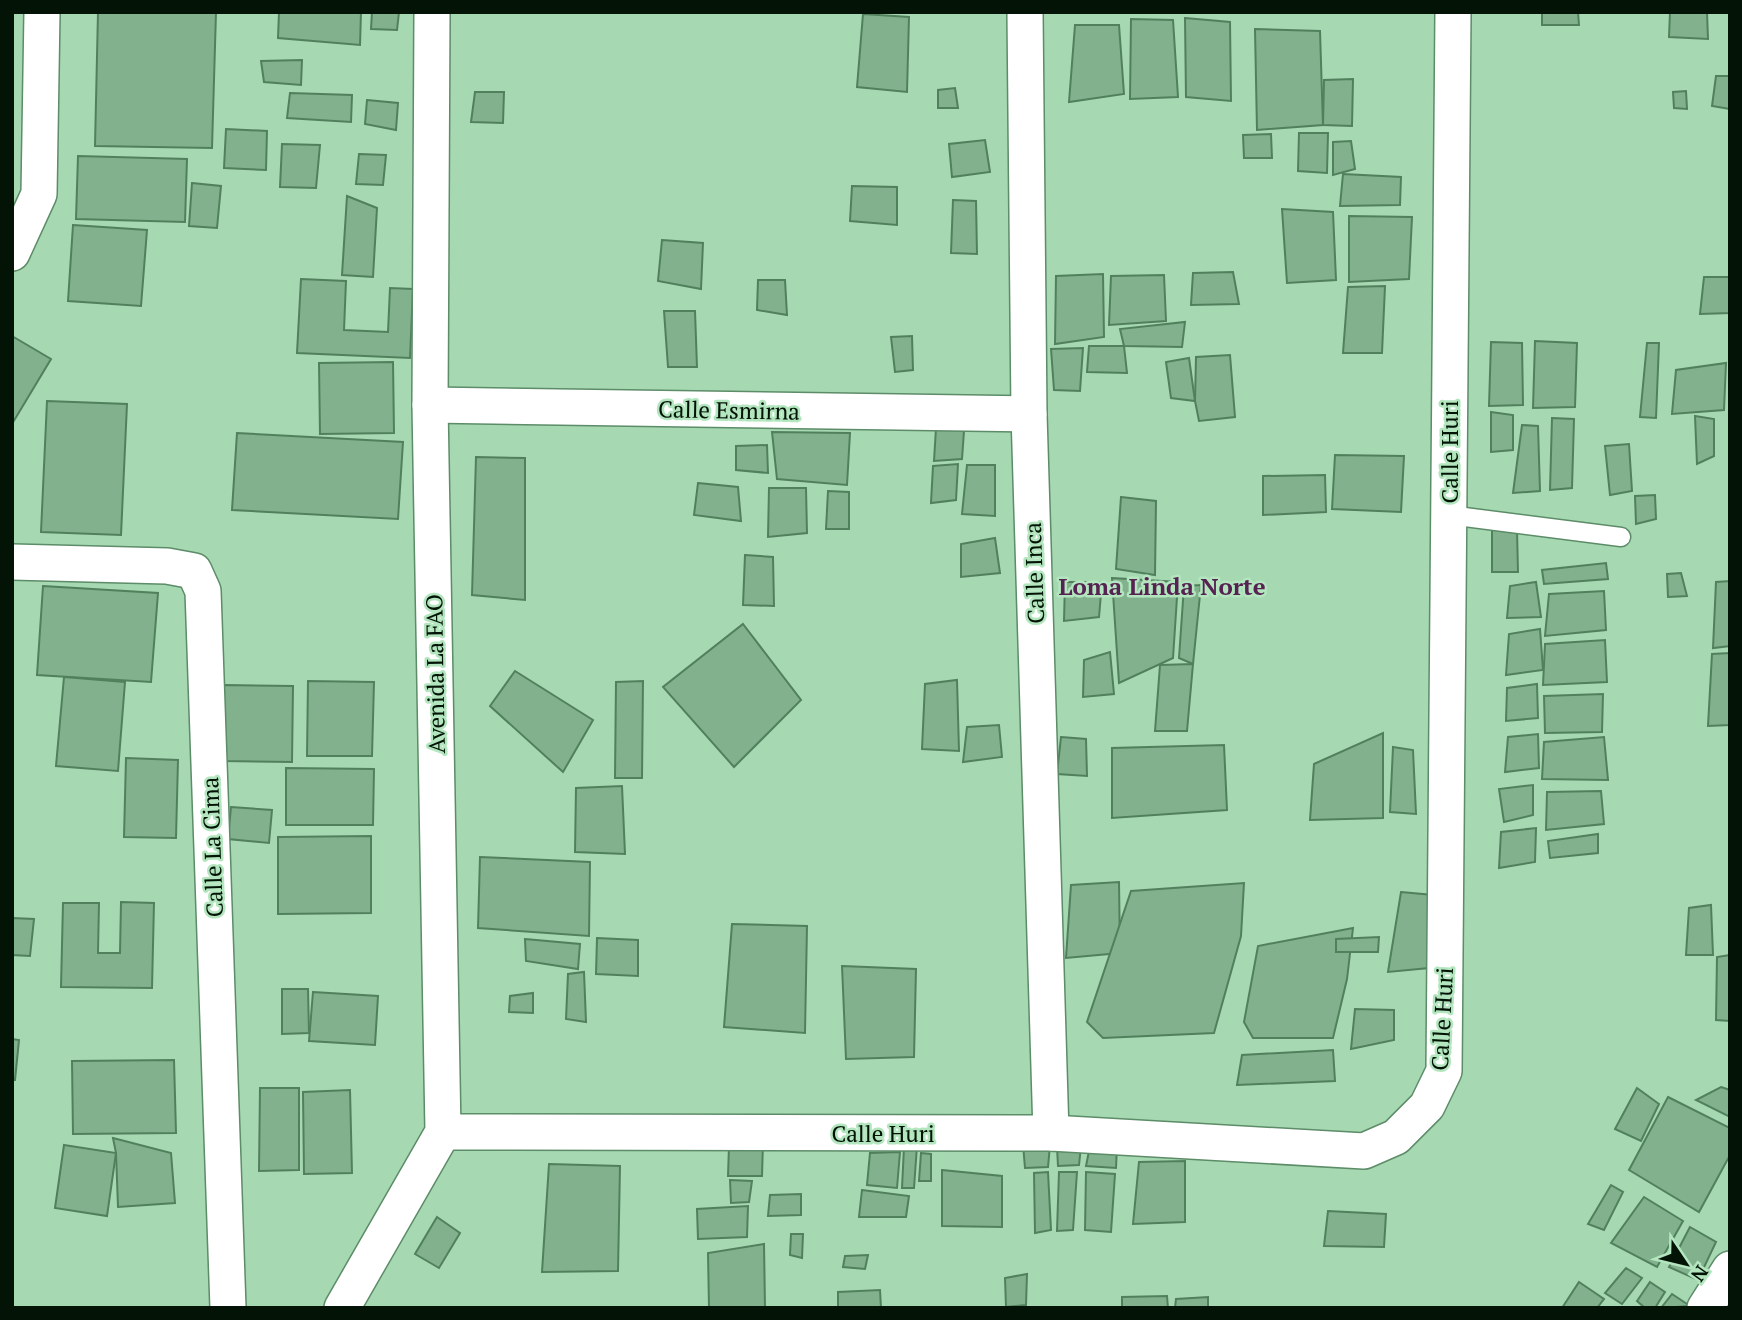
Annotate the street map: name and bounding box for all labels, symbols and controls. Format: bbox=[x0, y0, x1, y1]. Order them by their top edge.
street label: Calle Esmirna bbox=[658, 393, 800, 427]
street label: Calle Huri bbox=[1434, 400, 1465, 504]
street label: Calle Inca bbox=[1017, 521, 1051, 624]
district label: Loma Linda Norte bbox=[1058, 570, 1266, 602]
street label: Avenida La FAO bbox=[418, 594, 452, 754]
street label: Calle La Cima bbox=[194, 776, 230, 918]
street label: Calle Huri bbox=[1424, 967, 1460, 1071]
street label: Calle Huri bbox=[831, 1118, 935, 1149]
north arrow bbox=[1651, 1229, 1721, 1299]
text: N bbox=[1686, 1261, 1715, 1288]

